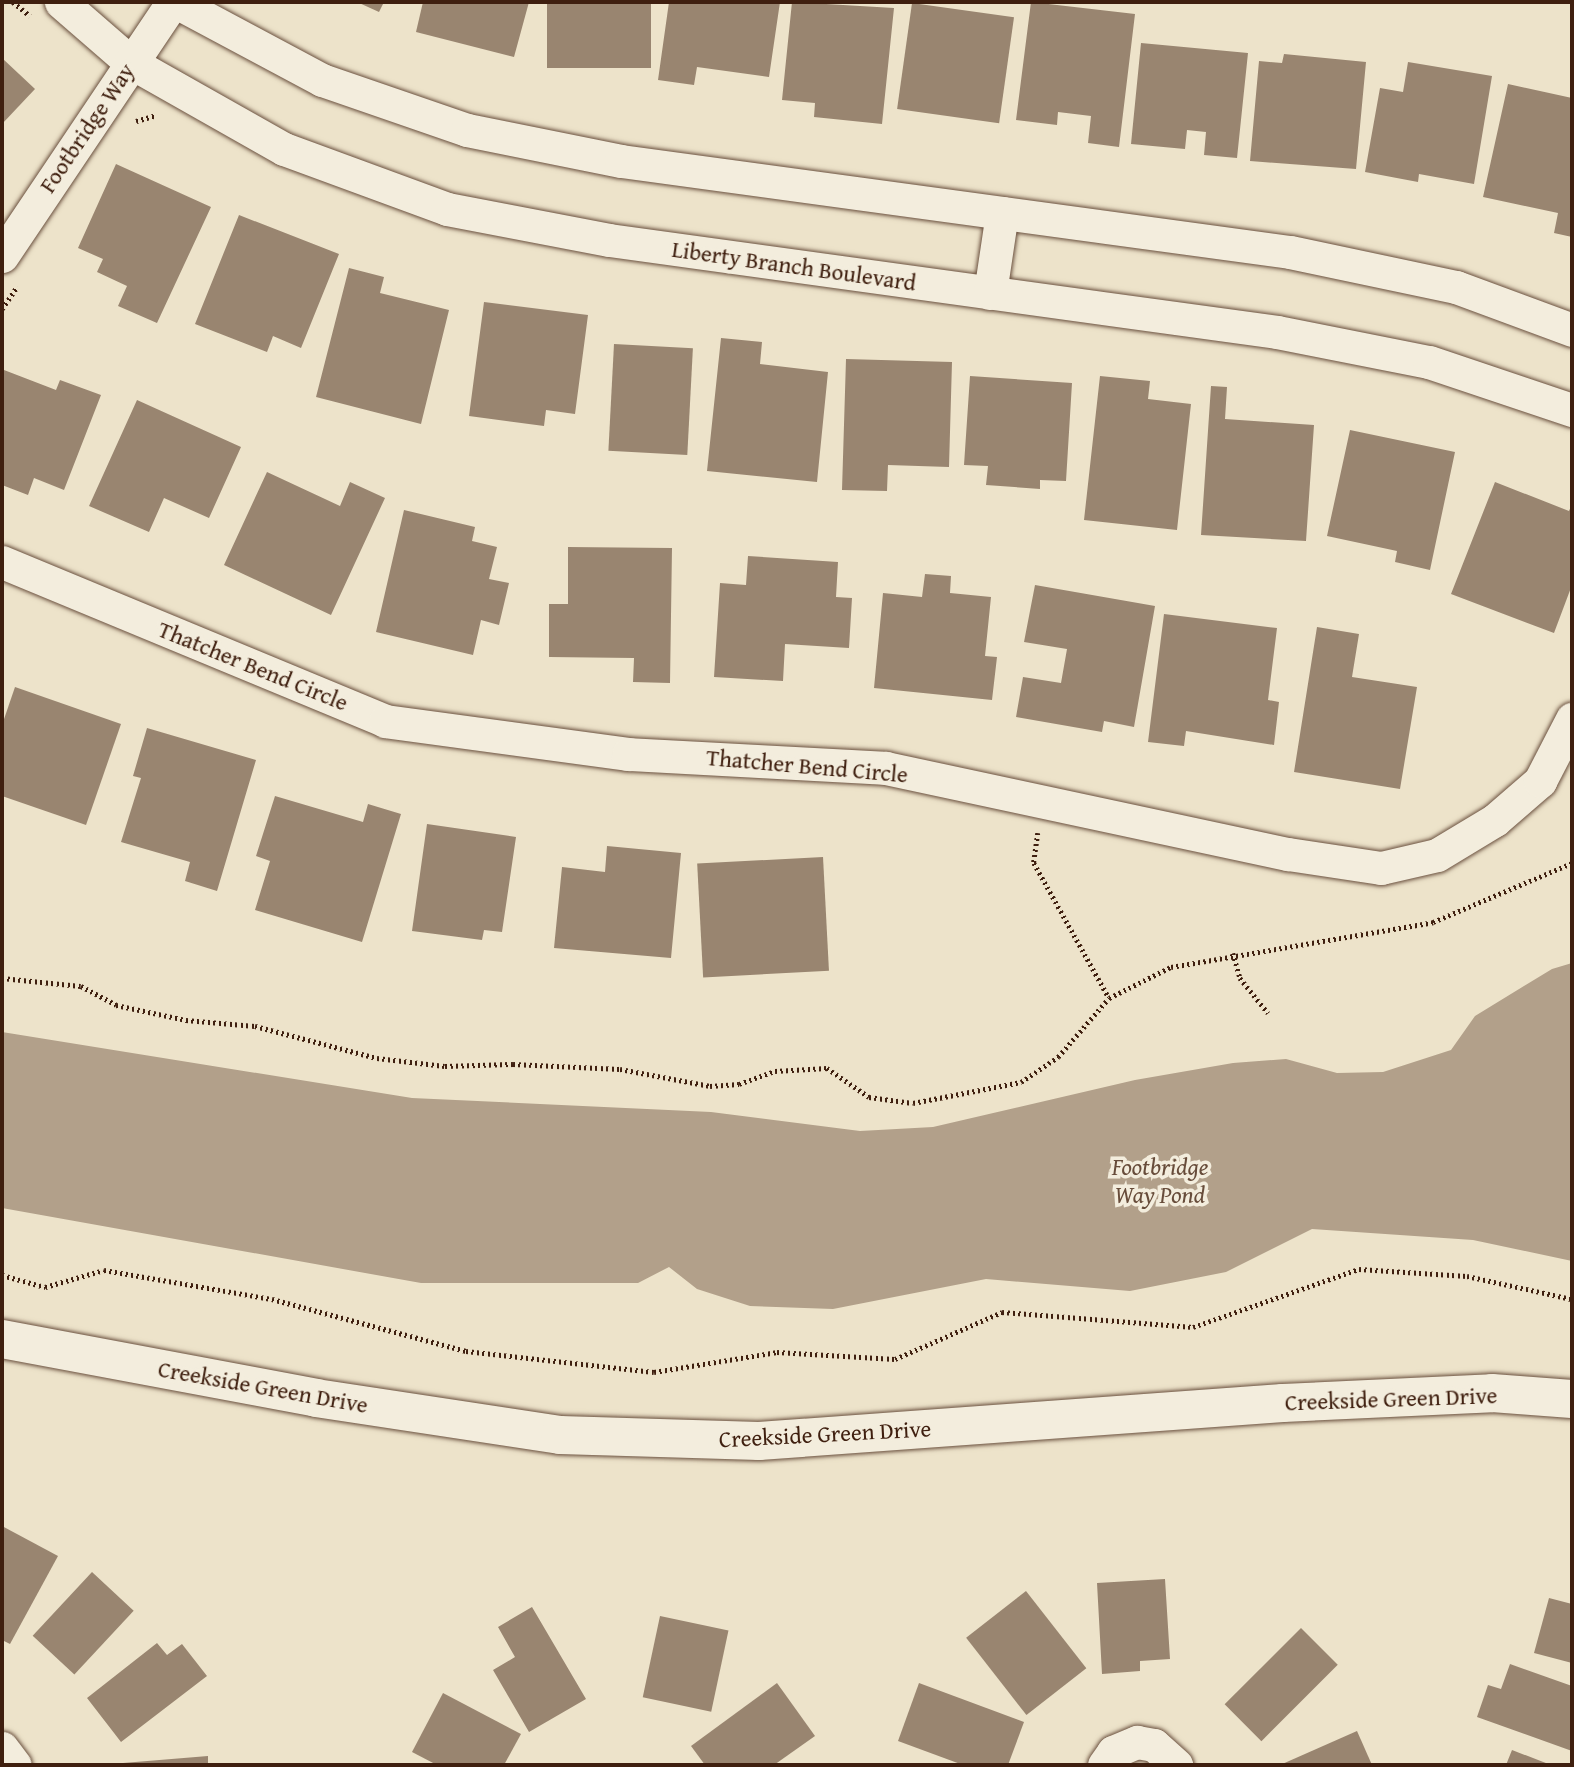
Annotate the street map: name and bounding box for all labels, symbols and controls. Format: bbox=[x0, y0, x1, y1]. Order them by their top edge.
street label: Footbridge Way bbox=[34, 58, 140, 198]
street label: Liberty Branch Boulevard bbox=[670, 235, 918, 297]
street label: Thatcher Bend Circle bbox=[154, 615, 352, 717]
street label: Thatcher Bend Circle bbox=[705, 743, 909, 789]
water label: Footbridge Way Pond bbox=[1112, 1153, 1208, 1209]
street label: Creekside Green Drive bbox=[156, 1355, 370, 1419]
street label: Creekside Green Drive bbox=[1284, 1382, 1498, 1416]
street label: Creekside Green Drive bbox=[718, 1415, 932, 1453]

